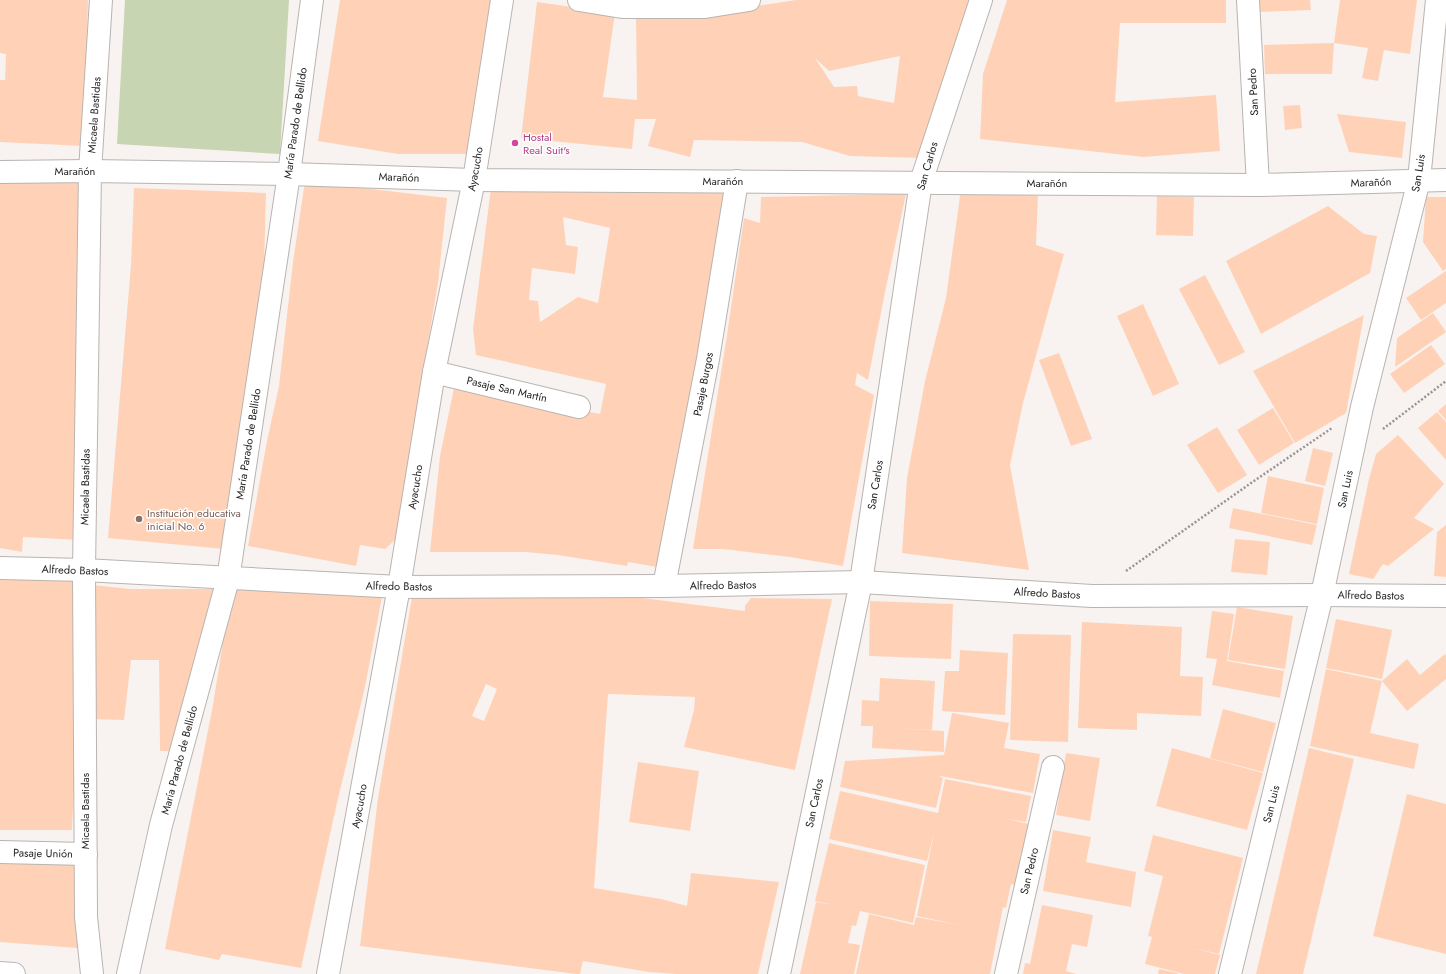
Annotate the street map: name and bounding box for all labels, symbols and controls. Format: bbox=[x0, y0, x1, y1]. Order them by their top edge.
street label: María Parado de Bellido bbox=[279, 66, 311, 180]
street label: San Pedro bbox=[1244, 68, 1262, 116]
street label: Micaela Bastidas bbox=[83, 76, 105, 154]
place label: Hostal Real Suit's bbox=[523, 129, 570, 158]
marker: Hostal Real Suit's bbox=[510, 138, 520, 148]
street label: San Carlos bbox=[912, 139, 942, 192]
street label: Ayacucho bbox=[463, 145, 487, 193]
street label: San Luis bbox=[1407, 152, 1429, 193]
street label: Marañón bbox=[55, 163, 95, 179]
street label: Marañón bbox=[378, 168, 420, 186]
street label: Marañón bbox=[703, 173, 743, 189]
street label: Marañón bbox=[1350, 173, 1392, 191]
street label: Marañón bbox=[1027, 175, 1067, 191]
street label: Pasaje Burgos bbox=[689, 350, 717, 417]
street label: Pasaje San Martín bbox=[465, 372, 549, 406]
street label: María Parado de Bellido bbox=[231, 387, 265, 501]
street label: Micaela Bastidas bbox=[76, 448, 94, 525]
street label: San Carlos bbox=[863, 459, 887, 511]
street label: Ayacucho bbox=[404, 464, 426, 510]
street label: San Luis bbox=[1333, 468, 1357, 509]
place label: Institución educativa inicial No. 6 bbox=[147, 505, 241, 534]
marker: Institución educativa inicial No. 6 bbox=[134, 514, 144, 524]
street label: Alfredo Bastos bbox=[41, 561, 109, 579]
street label: Alfredo Bastos bbox=[689, 576, 757, 594]
street label: Alfredo Bastos bbox=[365, 577, 433, 595]
street label: Alfredo Bastos bbox=[1013, 583, 1081, 603]
street label: Alfredo Bastos bbox=[1337, 586, 1405, 604]
street label: María Parado de Bellido bbox=[157, 704, 201, 816]
street label: Micaela Bastidas bbox=[77, 772, 93, 849]
street label: San Carlos bbox=[801, 776, 827, 829]
street label: Ayacucho bbox=[347, 782, 371, 830]
street label: San Luis bbox=[1259, 783, 1284, 824]
street label: Pasaje Unión bbox=[13, 844, 73, 862]
street label: San Pedro bbox=[1016, 846, 1042, 896]

